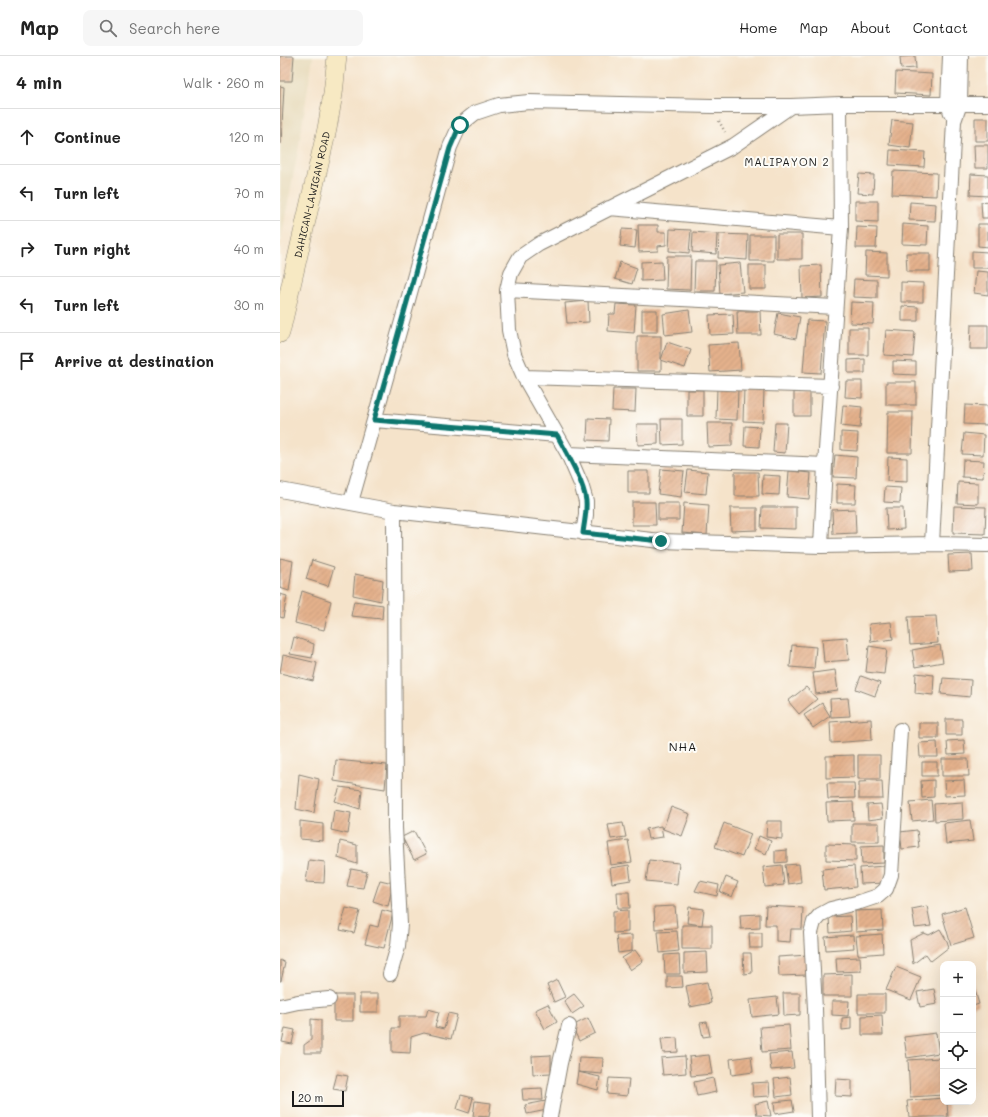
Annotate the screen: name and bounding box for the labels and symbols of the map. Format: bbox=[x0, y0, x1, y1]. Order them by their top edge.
route start bbox=[451, 116, 469, 134]
street label: DAHICAN-LAWIGAN ROAD bbox=[291, 130, 333, 259]
district label: MALIPAYON 2 bbox=[744, 154, 830, 169]
route end bbox=[652, 532, 670, 550]
district label: NHA bbox=[669, 738, 697, 754]
scale bar bbox=[292, 1089, 344, 1108]

